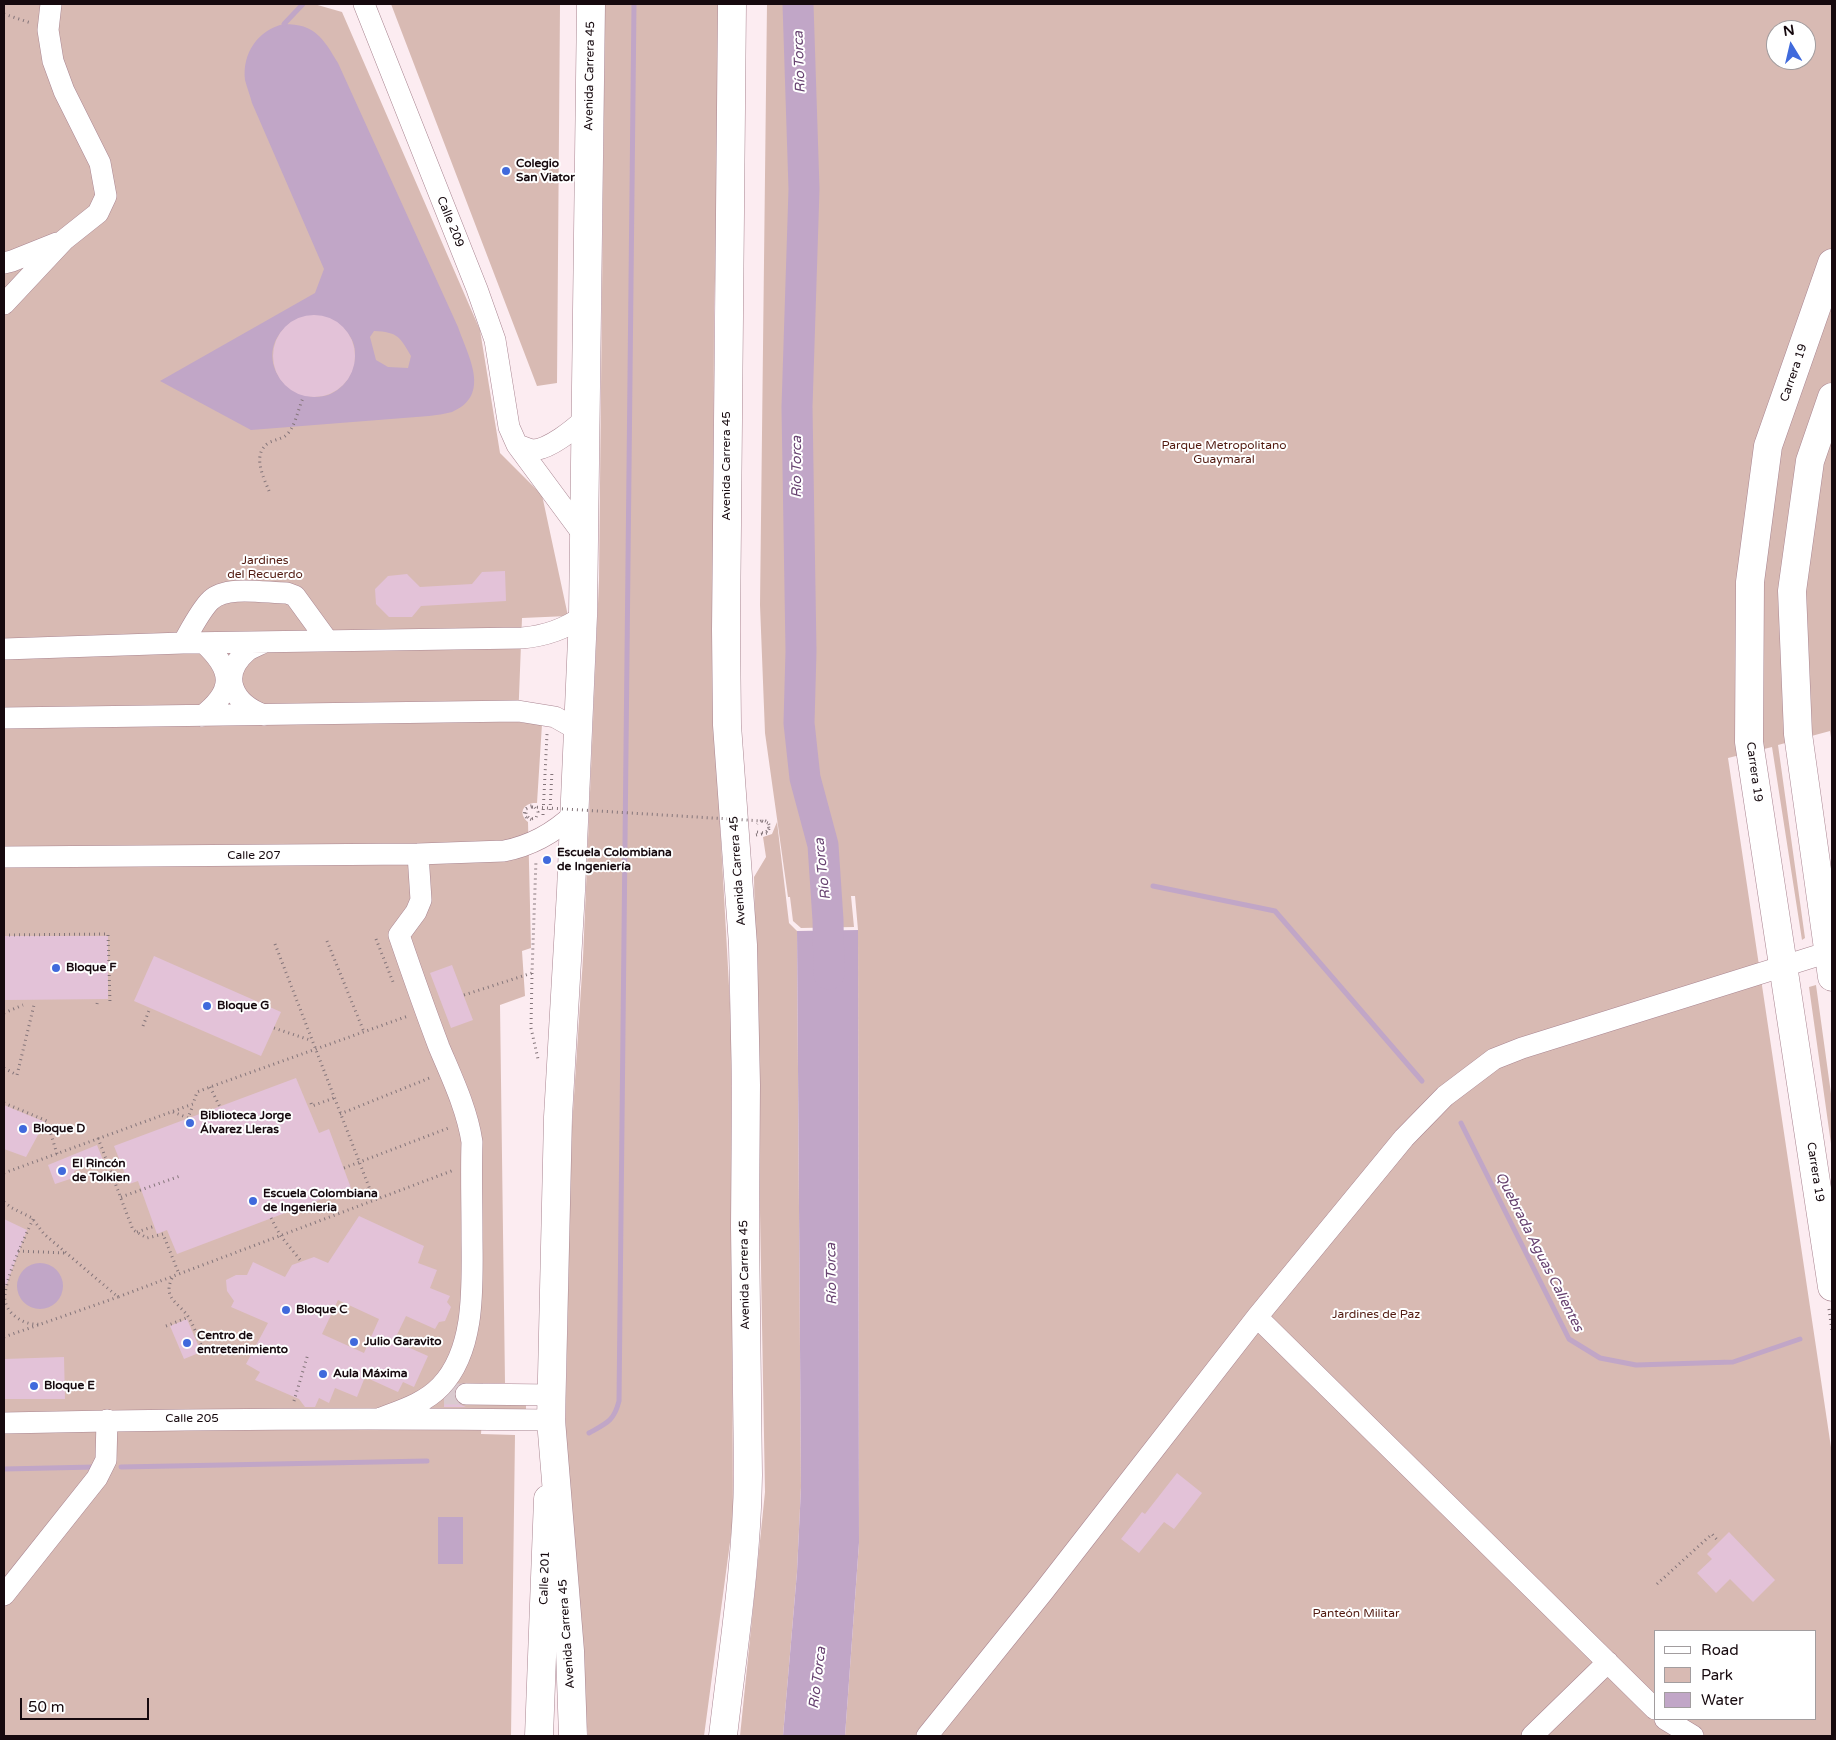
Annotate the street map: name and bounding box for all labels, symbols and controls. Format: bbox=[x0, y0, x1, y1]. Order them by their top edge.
north arrow bbox=[1766, 20, 1816, 70]
street label: Avenida Carrera 45 bbox=[582, 21, 598, 131]
text: N bbox=[1782, 21, 1796, 40]
water label: Río Torca bbox=[791, 31, 809, 93]
place label: Colegio San Viator bbox=[516, 157, 575, 185]
marker: Colegio San Viator bbox=[500, 165, 512, 177]
street label: Calle 209 bbox=[433, 194, 467, 250]
street label: Carrera 19 bbox=[1777, 342, 1811, 404]
street label: Avenida Carrera 45 bbox=[720, 411, 734, 521]
water label: Río Torca bbox=[789, 436, 805, 498]
park label: Parque Metropolitano Guaymaral bbox=[1162, 439, 1286, 467]
park label: Jardines del Recuerdo bbox=[227, 554, 303, 582]
street label: Carrera 19 bbox=[1743, 741, 1765, 803]
street label: Avenida Carrera 45 bbox=[727, 816, 749, 926]
water label: Río Torca bbox=[811, 837, 835, 901]
place label: Escuela Colombiana de Ingeniería bbox=[557, 846, 672, 874]
street label: Calle 207 bbox=[227, 849, 281, 863]
marker: Escuela Colombiana de Ingeniería bbox=[541, 854, 553, 866]
place label: Bloque F bbox=[66, 961, 117, 975]
marker: Bloque F bbox=[50, 962, 62, 974]
place label: Bloque G bbox=[217, 999, 269, 1013]
marker: Bloque G bbox=[201, 1000, 213, 1012]
place label: Biblioteca Jorge Álvarez Lleras bbox=[200, 1109, 291, 1137]
marker: Biblioteca Jorge Álvarez Lleras bbox=[184, 1117, 196, 1129]
place label: Bloque D bbox=[33, 1122, 85, 1136]
marker: Bloque D bbox=[17, 1123, 29, 1135]
street label: Carrera 19 bbox=[1803, 1141, 1827, 1203]
place label: El Rincón de Tolkien bbox=[72, 1157, 130, 1185]
marker: El Rincón de Tolkien bbox=[56, 1165, 68, 1177]
water label: Quebrada Aguas Calientes bbox=[1491, 1169, 1587, 1335]
place label: Escuela Colombiana de Ingenieria bbox=[263, 1187, 378, 1215]
marker: Escuela Colombiana de Ingenieria bbox=[247, 1195, 259, 1207]
street label: Avenida Carrera 45 bbox=[737, 1220, 753, 1330]
water label: Río Torca bbox=[823, 1243, 841, 1305]
place label: Bloque C bbox=[296, 1303, 348, 1317]
marker: Bloque C bbox=[280, 1304, 292, 1316]
park label: Jardines de Paz bbox=[1332, 1308, 1420, 1322]
place label: Centro de entretenimiento bbox=[197, 1329, 288, 1357]
place label: Julio Garavito bbox=[364, 1335, 441, 1349]
marker: Julio Garavito bbox=[348, 1336, 360, 1348]
marker: Centro de entretenimiento bbox=[181, 1337, 193, 1349]
place label: Aula Máxima bbox=[333, 1367, 408, 1381]
marker: Aula Máxima bbox=[317, 1368, 329, 1380]
place label: Bloque E bbox=[44, 1379, 95, 1393]
marker: Bloque E bbox=[28, 1380, 40, 1392]
street label: Calle 205 bbox=[165, 1412, 219, 1426]
street label: Calle 201 bbox=[537, 1551, 553, 1605]
street label: Avenida Carrera 45 bbox=[556, 1579, 578, 1689]
park label: Panteón Militar bbox=[1312, 1607, 1400, 1621]
legend bbox=[1654, 1630, 1816, 1720]
text: Road bbox=[1701, 1641, 1739, 1659]
water label: Río Torca bbox=[806, 1646, 830, 1710]
text: Park bbox=[1701, 1666, 1733, 1684]
scale bar bbox=[22, 1688, 151, 1720]
text: Water bbox=[1701, 1691, 1744, 1709]
text: 50 m bbox=[28, 1698, 65, 1716]

